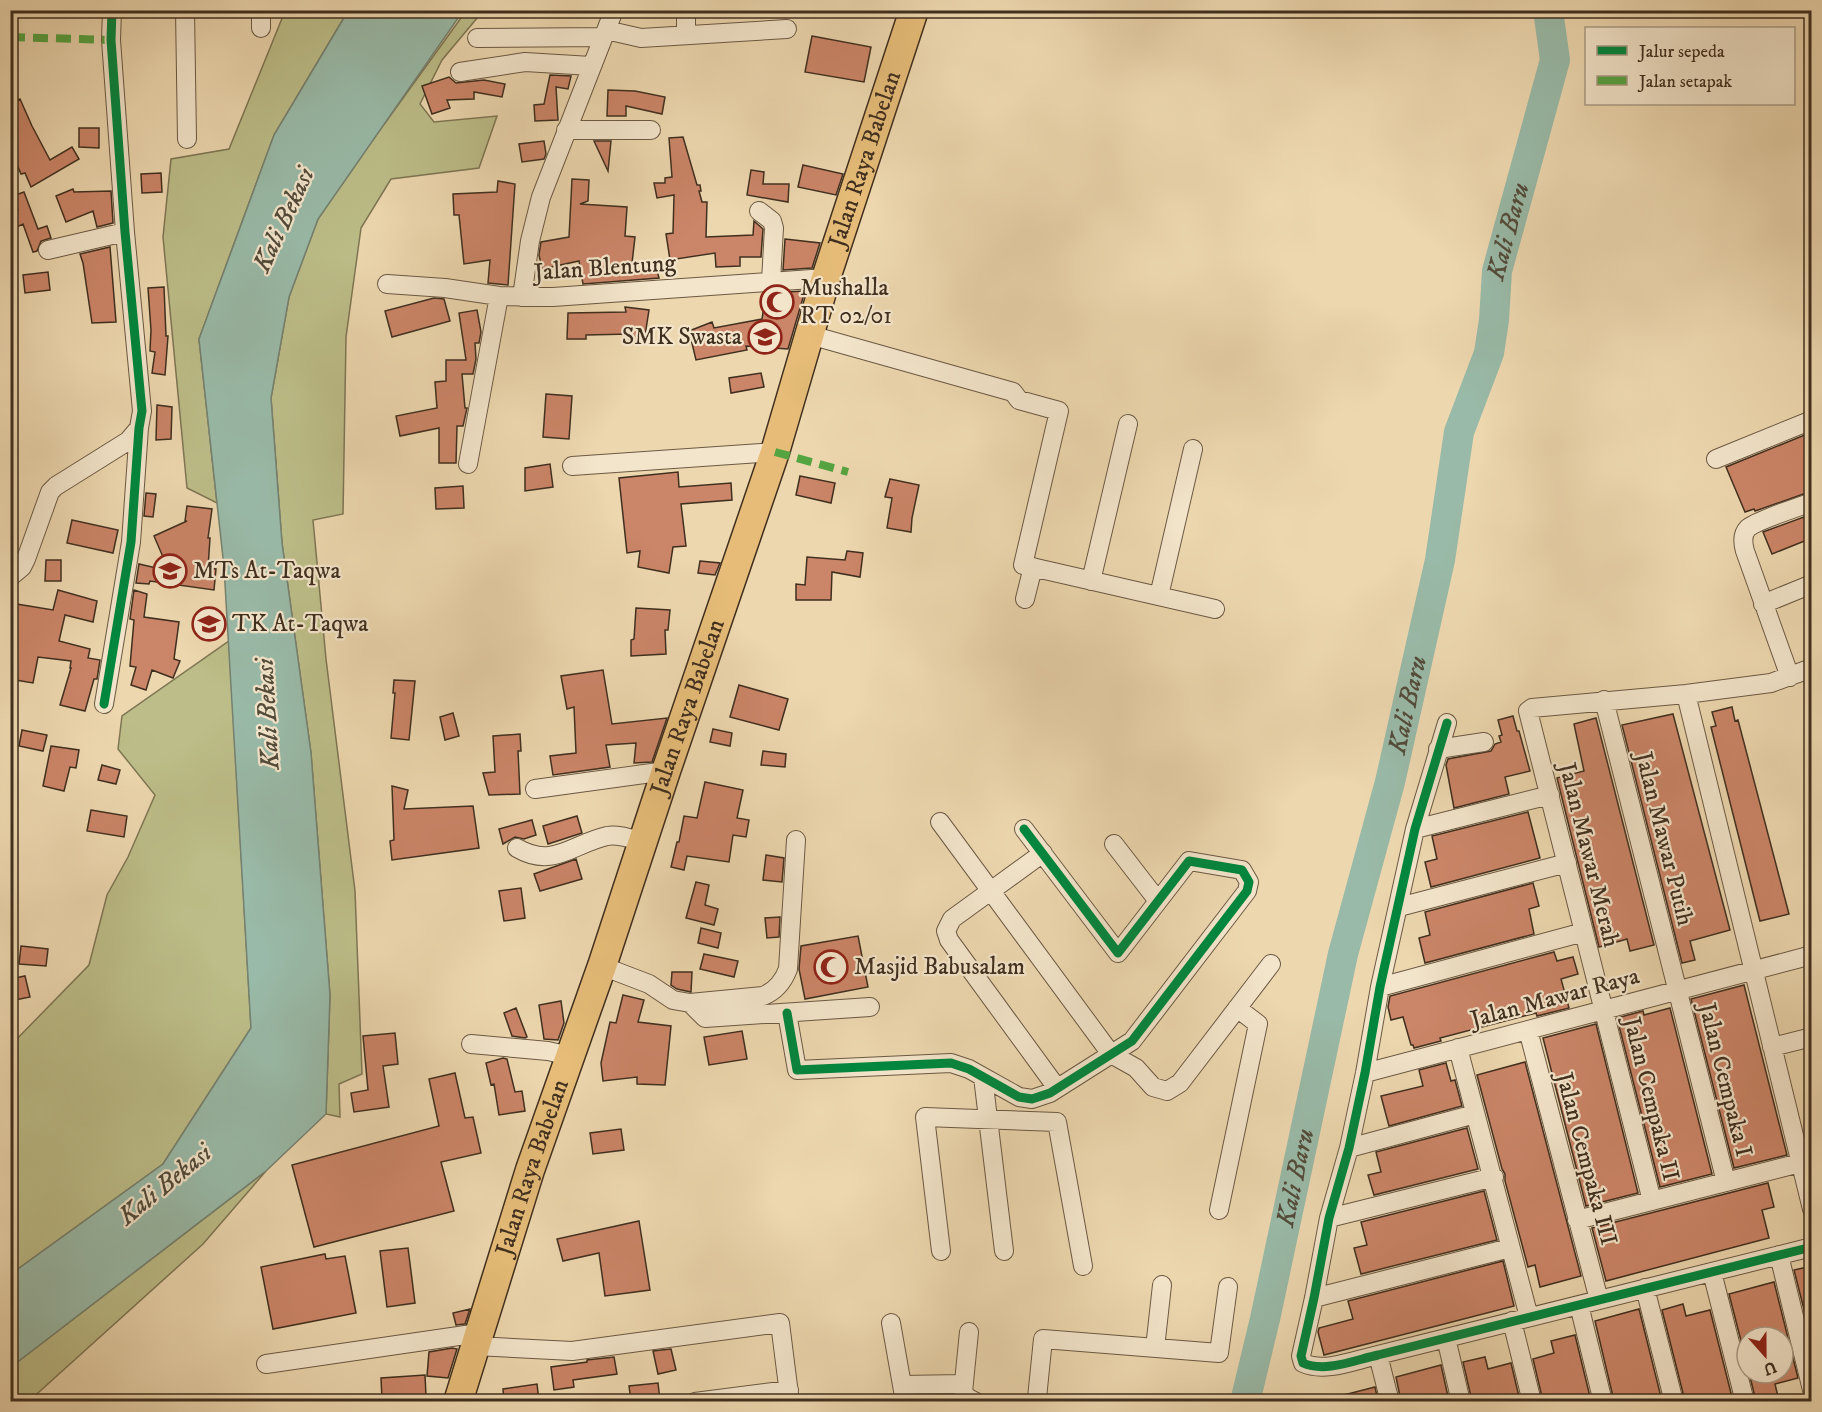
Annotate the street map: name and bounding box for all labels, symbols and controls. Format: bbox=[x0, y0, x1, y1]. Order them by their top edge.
legend bbox=[1585, 27, 1795, 105]
text: Jalur sepeda bbox=[1637, 41, 1725, 63]
street label: Jalan Raya Babelan bbox=[821, 67, 908, 253]
text: Jalan setapak bbox=[1637, 71, 1732, 93]
water label: Kali Bekasi bbox=[245, 161, 323, 278]
water label: Kali Baru bbox=[1479, 179, 1537, 285]
street label: Jalan Blentung bbox=[531, 248, 677, 288]
place label: Mushalla RT 02/01 bbox=[800, 273, 892, 331]
mosque icon: Mushalla RT 02/01 bbox=[759, 284, 795, 320]
school or university icon: SMK Swasta bbox=[747, 319, 783, 355]
place label: SMK Swasta bbox=[622, 322, 743, 352]
school or university icon: MTs At-Taqwa bbox=[152, 553, 188, 589]
place label: MTs At-Taqwa bbox=[193, 556, 341, 586]
school or university icon: TK At-Taqwa bbox=[191, 606, 227, 642]
place label: TK At-Taqwa bbox=[232, 609, 369, 639]
street label: Jalan Raya Babelan bbox=[644, 615, 732, 801]
water label: Kali Baru bbox=[1380, 653, 1434, 758]
water label: Kali Bekasi bbox=[248, 655, 287, 772]
street label: Jalan Mawar Putih bbox=[1627, 747, 1700, 929]
street label: Jalan Mawar Merah bbox=[1551, 758, 1627, 951]
mosque icon: Masjid Babusalam bbox=[813, 949, 849, 985]
place label: Masjid Babusalam bbox=[854, 952, 1025, 982]
street label: Jalan Mawar Raya bbox=[1465, 961, 1644, 1035]
street label: Jalan Cempaka I bbox=[1691, 998, 1759, 1160]
street label: Jalan Cempaka II bbox=[1616, 1012, 1686, 1184]
street label: Jalan Cempaka III bbox=[1548, 1067, 1623, 1249]
street label: Jalan Raya Babelan bbox=[489, 1075, 576, 1261]
water label: Kali Baru bbox=[1268, 1125, 1322, 1231]
water label: Kali Bekasi bbox=[110, 1136, 220, 1234]
north arrow bbox=[1735, 1325, 1795, 1385]
text: U bbox=[1760, 1357, 1779, 1380]

